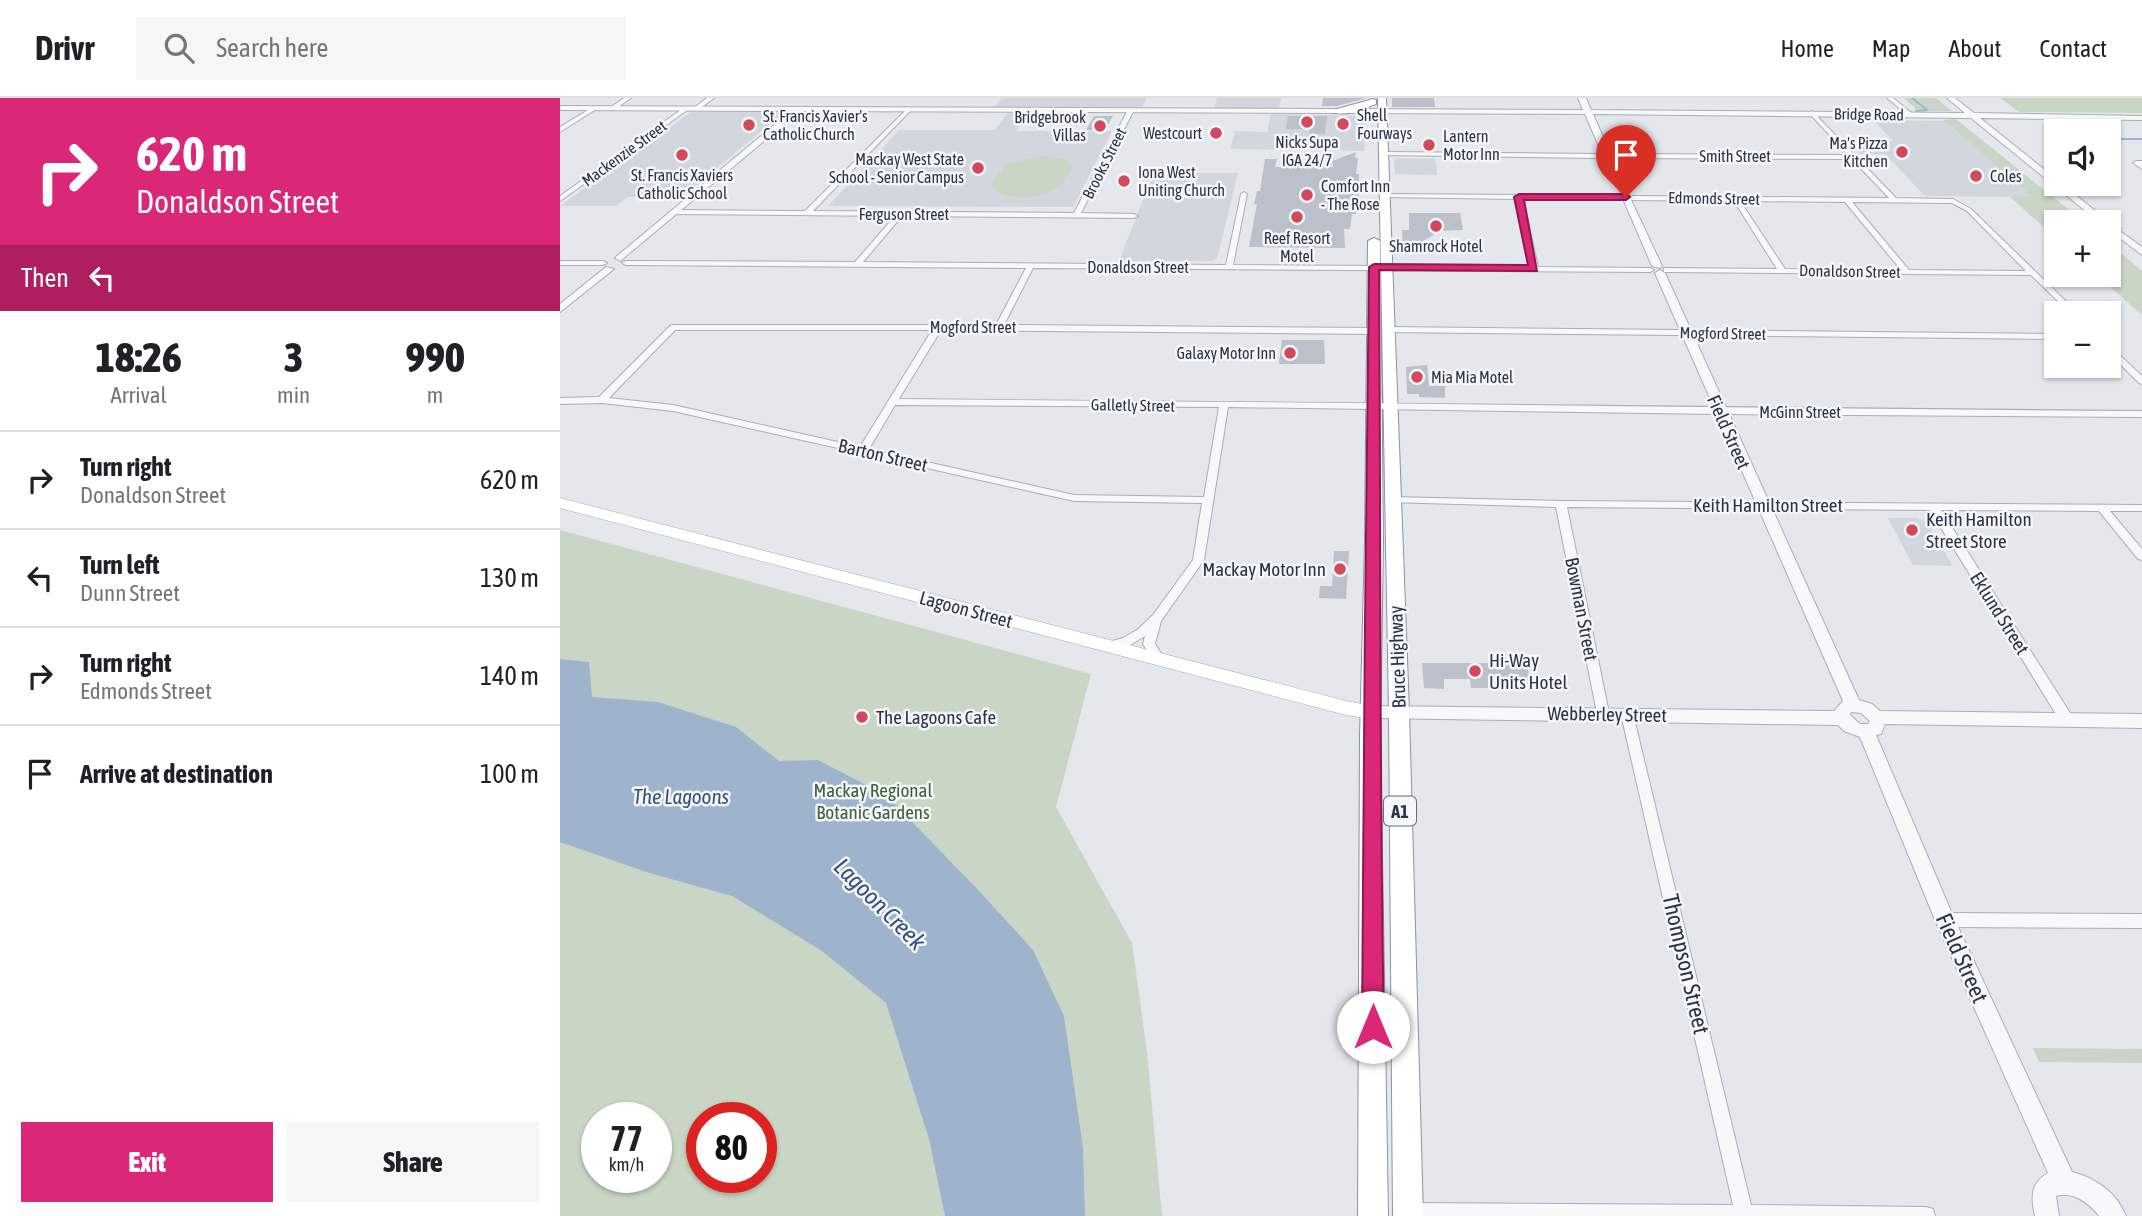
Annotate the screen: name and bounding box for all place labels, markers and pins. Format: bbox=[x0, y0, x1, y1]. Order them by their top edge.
place label: Shell Fourways bbox=[1357, 106, 1413, 143]
place label: St. Francis Xavier's Catholic Church bbox=[763, 107, 868, 143]
place label: Bridgebrook Villas bbox=[1014, 108, 1086, 144]
marker: Nicks Supa IGA 24/7 bbox=[1299, 114, 1315, 130]
marker: Shell Fourways bbox=[1335, 116, 1351, 132]
marker: St. Francis Xavier's Catholic Church bbox=[741, 117, 757, 133]
marker: Bridgebrook Villas bbox=[1092, 118, 1108, 134]
place label: Westcourt bbox=[1143, 124, 1202, 142]
marker: Westcourt bbox=[1208, 125, 1224, 141]
pin bbox=[1596, 125, 1656, 197]
place label: Lantern Motor Inn bbox=[1443, 127, 1500, 163]
place label: Nicks Supa IGA 24/7 bbox=[1275, 133, 1339, 169]
place label: Ma's Pizza Kitchen bbox=[1829, 134, 1888, 170]
marker: Lantern Motor Inn bbox=[1421, 137, 1437, 153]
marker: Ma's Pizza Kitchen bbox=[1894, 144, 1910, 160]
marker: St. Francis Xaviers Catholic School bbox=[674, 147, 690, 163]
place label: Mackay West State School - Senior Campus bbox=[829, 150, 964, 187]
marker: Mackay West State School - Senior Campus bbox=[970, 160, 986, 176]
place label: Iona West Uniting Church bbox=[1138, 163, 1225, 200]
place label: St. Francis Xaviers Catholic School bbox=[631, 166, 733, 202]
place label: Coles bbox=[1990, 167, 2022, 185]
marker: Coles bbox=[1968, 168, 1984, 184]
marker: Iona West Uniting Church bbox=[1116, 173, 1132, 189]
place label: Comfort Inn - The Rose bbox=[1321, 177, 1390, 213]
marker: Comfort Inn - The Rose bbox=[1299, 187, 1315, 203]
marker: Reef Resort Motel bbox=[1289, 209, 1305, 225]
marker: Shamrock Hotel bbox=[1428, 218, 1444, 234]
place label: Reef Resort Motel bbox=[1264, 229, 1331, 265]
place label: Shamrock Hotel bbox=[1389, 237, 1484, 255]
place label: Galaxy Motor Inn bbox=[1176, 344, 1276, 363]
marker: Galaxy Motor Inn bbox=[1282, 345, 1298, 361]
place label: Mia Mia Motel bbox=[1431, 368, 1514, 386]
marker: Mia Mia Motel bbox=[1409, 369, 1425, 385]
place label: Keith Hamilton Street Store bbox=[1926, 508, 2032, 552]
marker: Keith Hamilton Street Store bbox=[1904, 522, 1920, 538]
place label: Mackay Motor Inn bbox=[1202, 558, 1326, 580]
marker: Mackay Motor Inn bbox=[1332, 561, 1348, 577]
place label: Hi-Way Units Hotel bbox=[1489, 649, 1568, 693]
marker: Hi-Way Units Hotel bbox=[1467, 663, 1483, 679]
place label: The Lagoons Cafe bbox=[876, 706, 996, 728]
marker: The Lagoons Cafe bbox=[854, 709, 870, 725]

